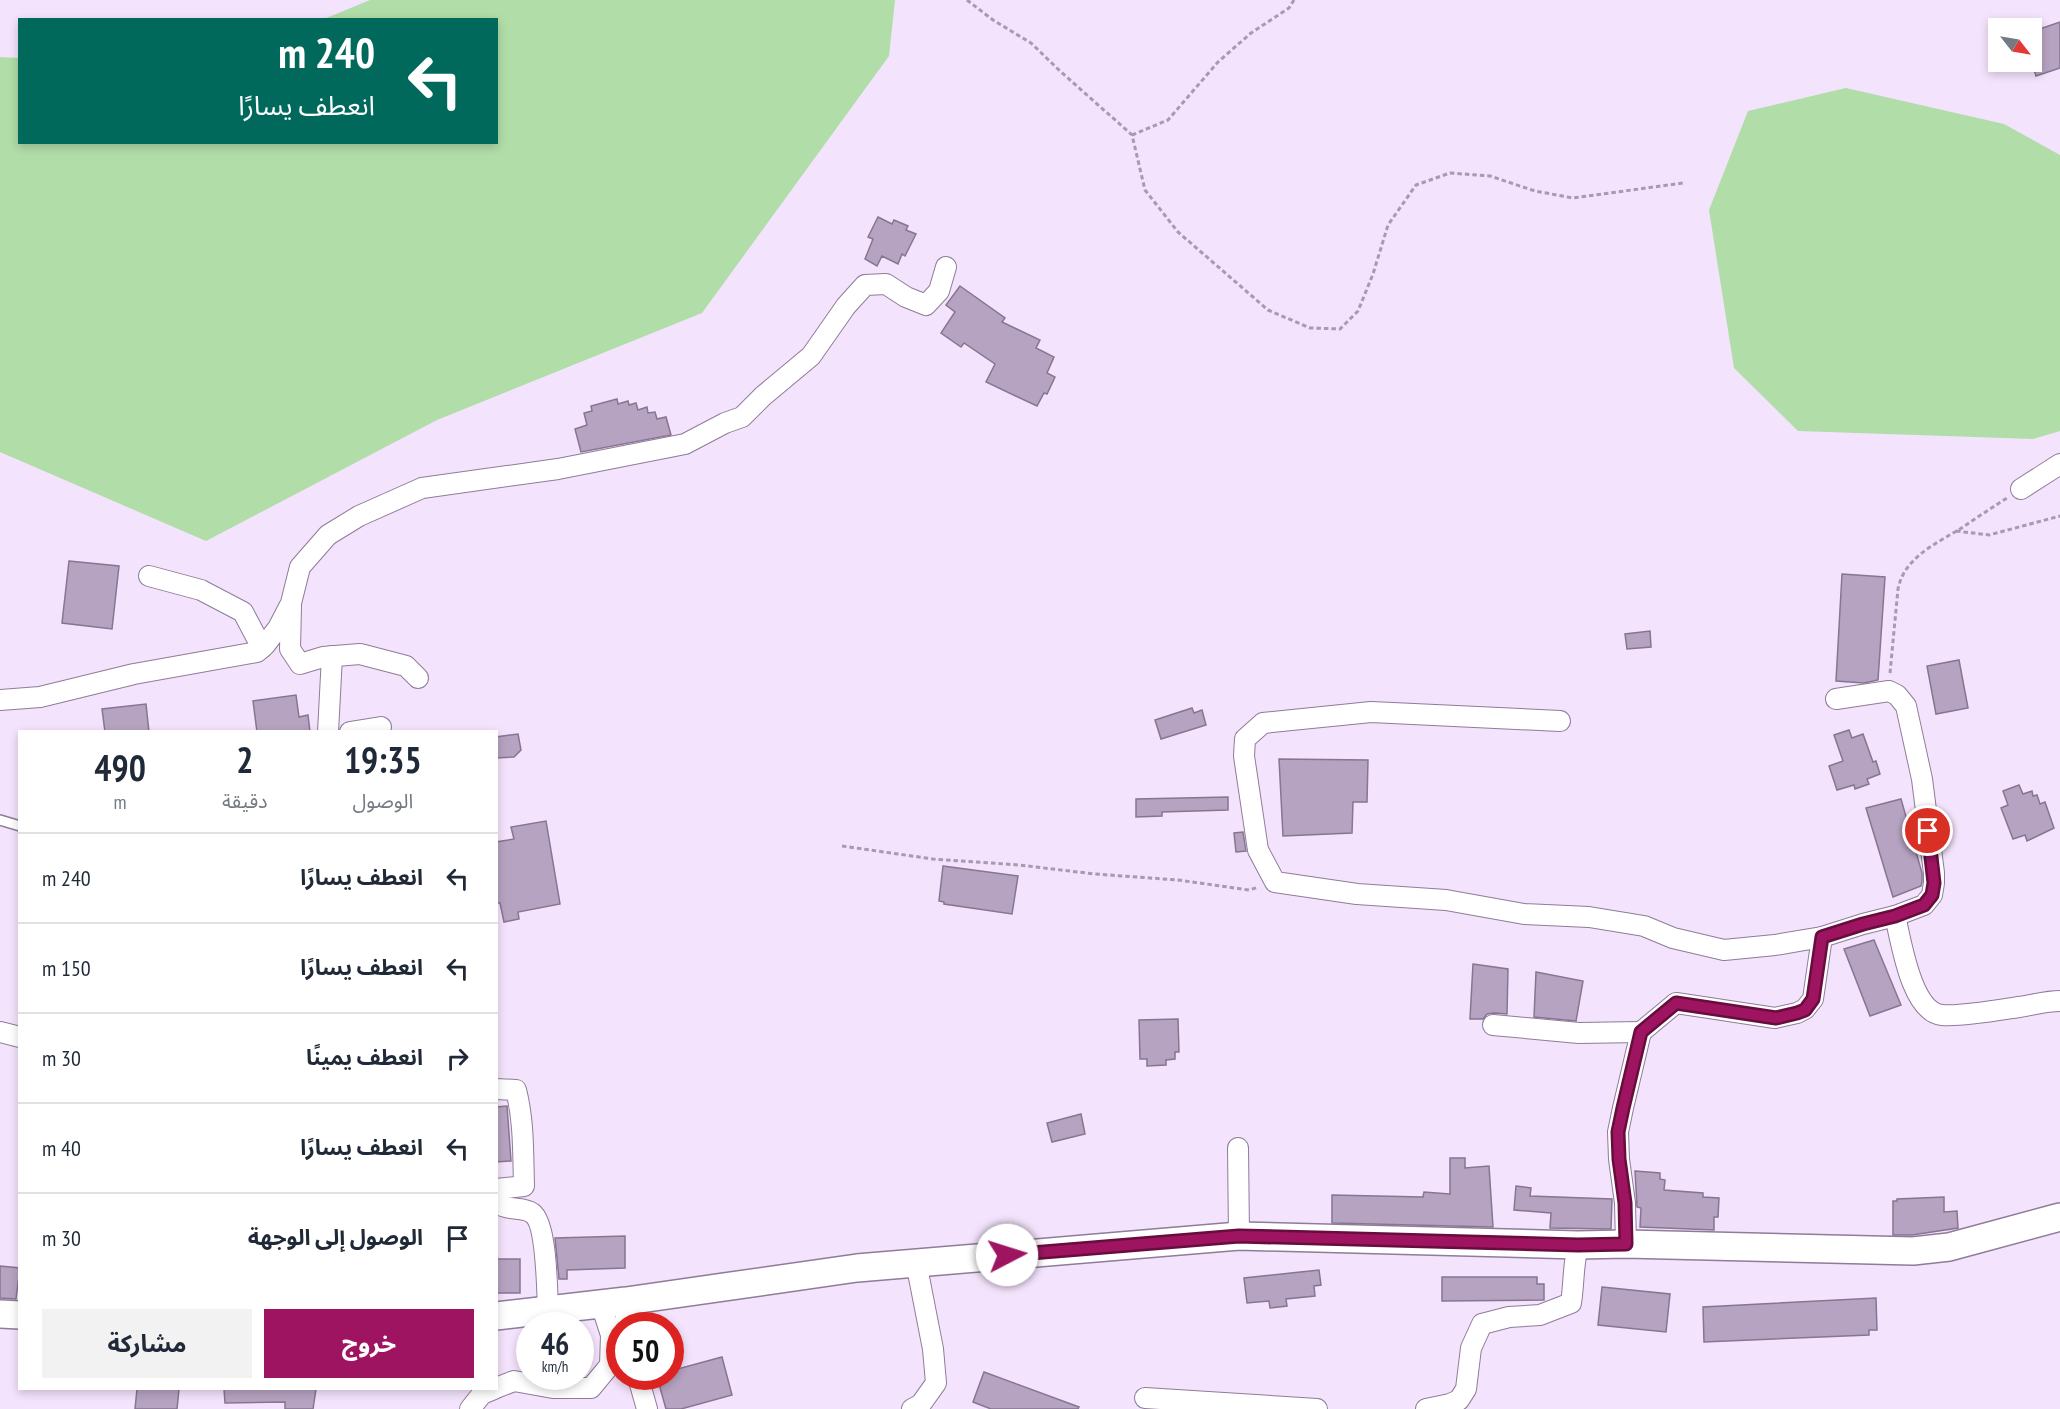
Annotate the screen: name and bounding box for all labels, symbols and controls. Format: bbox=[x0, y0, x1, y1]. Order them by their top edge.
north arrow bbox=[1988, 18, 2042, 72]
map controls bbox=[1988, 18, 2042, 72]
text: 240 m bbox=[278, 25, 375, 80]
icon: left bbox=[396, 42, 474, 120]
text: انعطف يسارًا bbox=[238, 88, 375, 122]
text: 2 bbox=[236, 736, 253, 783]
text: 19:35 bbox=[344, 736, 422, 783]
text: 490 bbox=[94, 744, 146, 791]
text: دقيقة bbox=[222, 788, 268, 814]
text: الوصول bbox=[352, 788, 413, 814]
text: m bbox=[114, 789, 127, 815]
pin bbox=[1902, 805, 1953, 856]
icon: arrive bbox=[1911, 814, 1944, 847]
icon: left bbox=[441, 862, 474, 895]
text: انعطف يسارًا bbox=[300, 863, 423, 891]
text: 240 m bbox=[42, 864, 91, 892]
icon: left bbox=[441, 952, 474, 985]
text: انعطف يسارًا bbox=[300, 953, 423, 981]
text: 150 m bbox=[42, 954, 91, 982]
icon: right bbox=[441, 1042, 474, 1075]
text: انعطف يمينًا bbox=[306, 1043, 423, 1071]
text: 30 m bbox=[42, 1044, 81, 1072]
icon: left bbox=[441, 1132, 474, 1165]
text: انعطف يسارًا bbox=[300, 1133, 423, 1161]
text: 40 m bbox=[42, 1134, 81, 1162]
icon: arrive bbox=[441, 1222, 474, 1255]
text: الوصول إلى الوجهة bbox=[248, 1223, 423, 1251]
position arrow bbox=[975, 1223, 1039, 1287]
text: 30 m bbox=[42, 1224, 81, 1252]
button: مشاركة bbox=[42, 1309, 252, 1378]
button: خروج bbox=[264, 1309, 474, 1378]
speed limit sign: 50 bbox=[606, 1312, 684, 1390]
text: 46 bbox=[541, 1324, 569, 1363]
text: km/h bbox=[542, 1357, 568, 1376]

